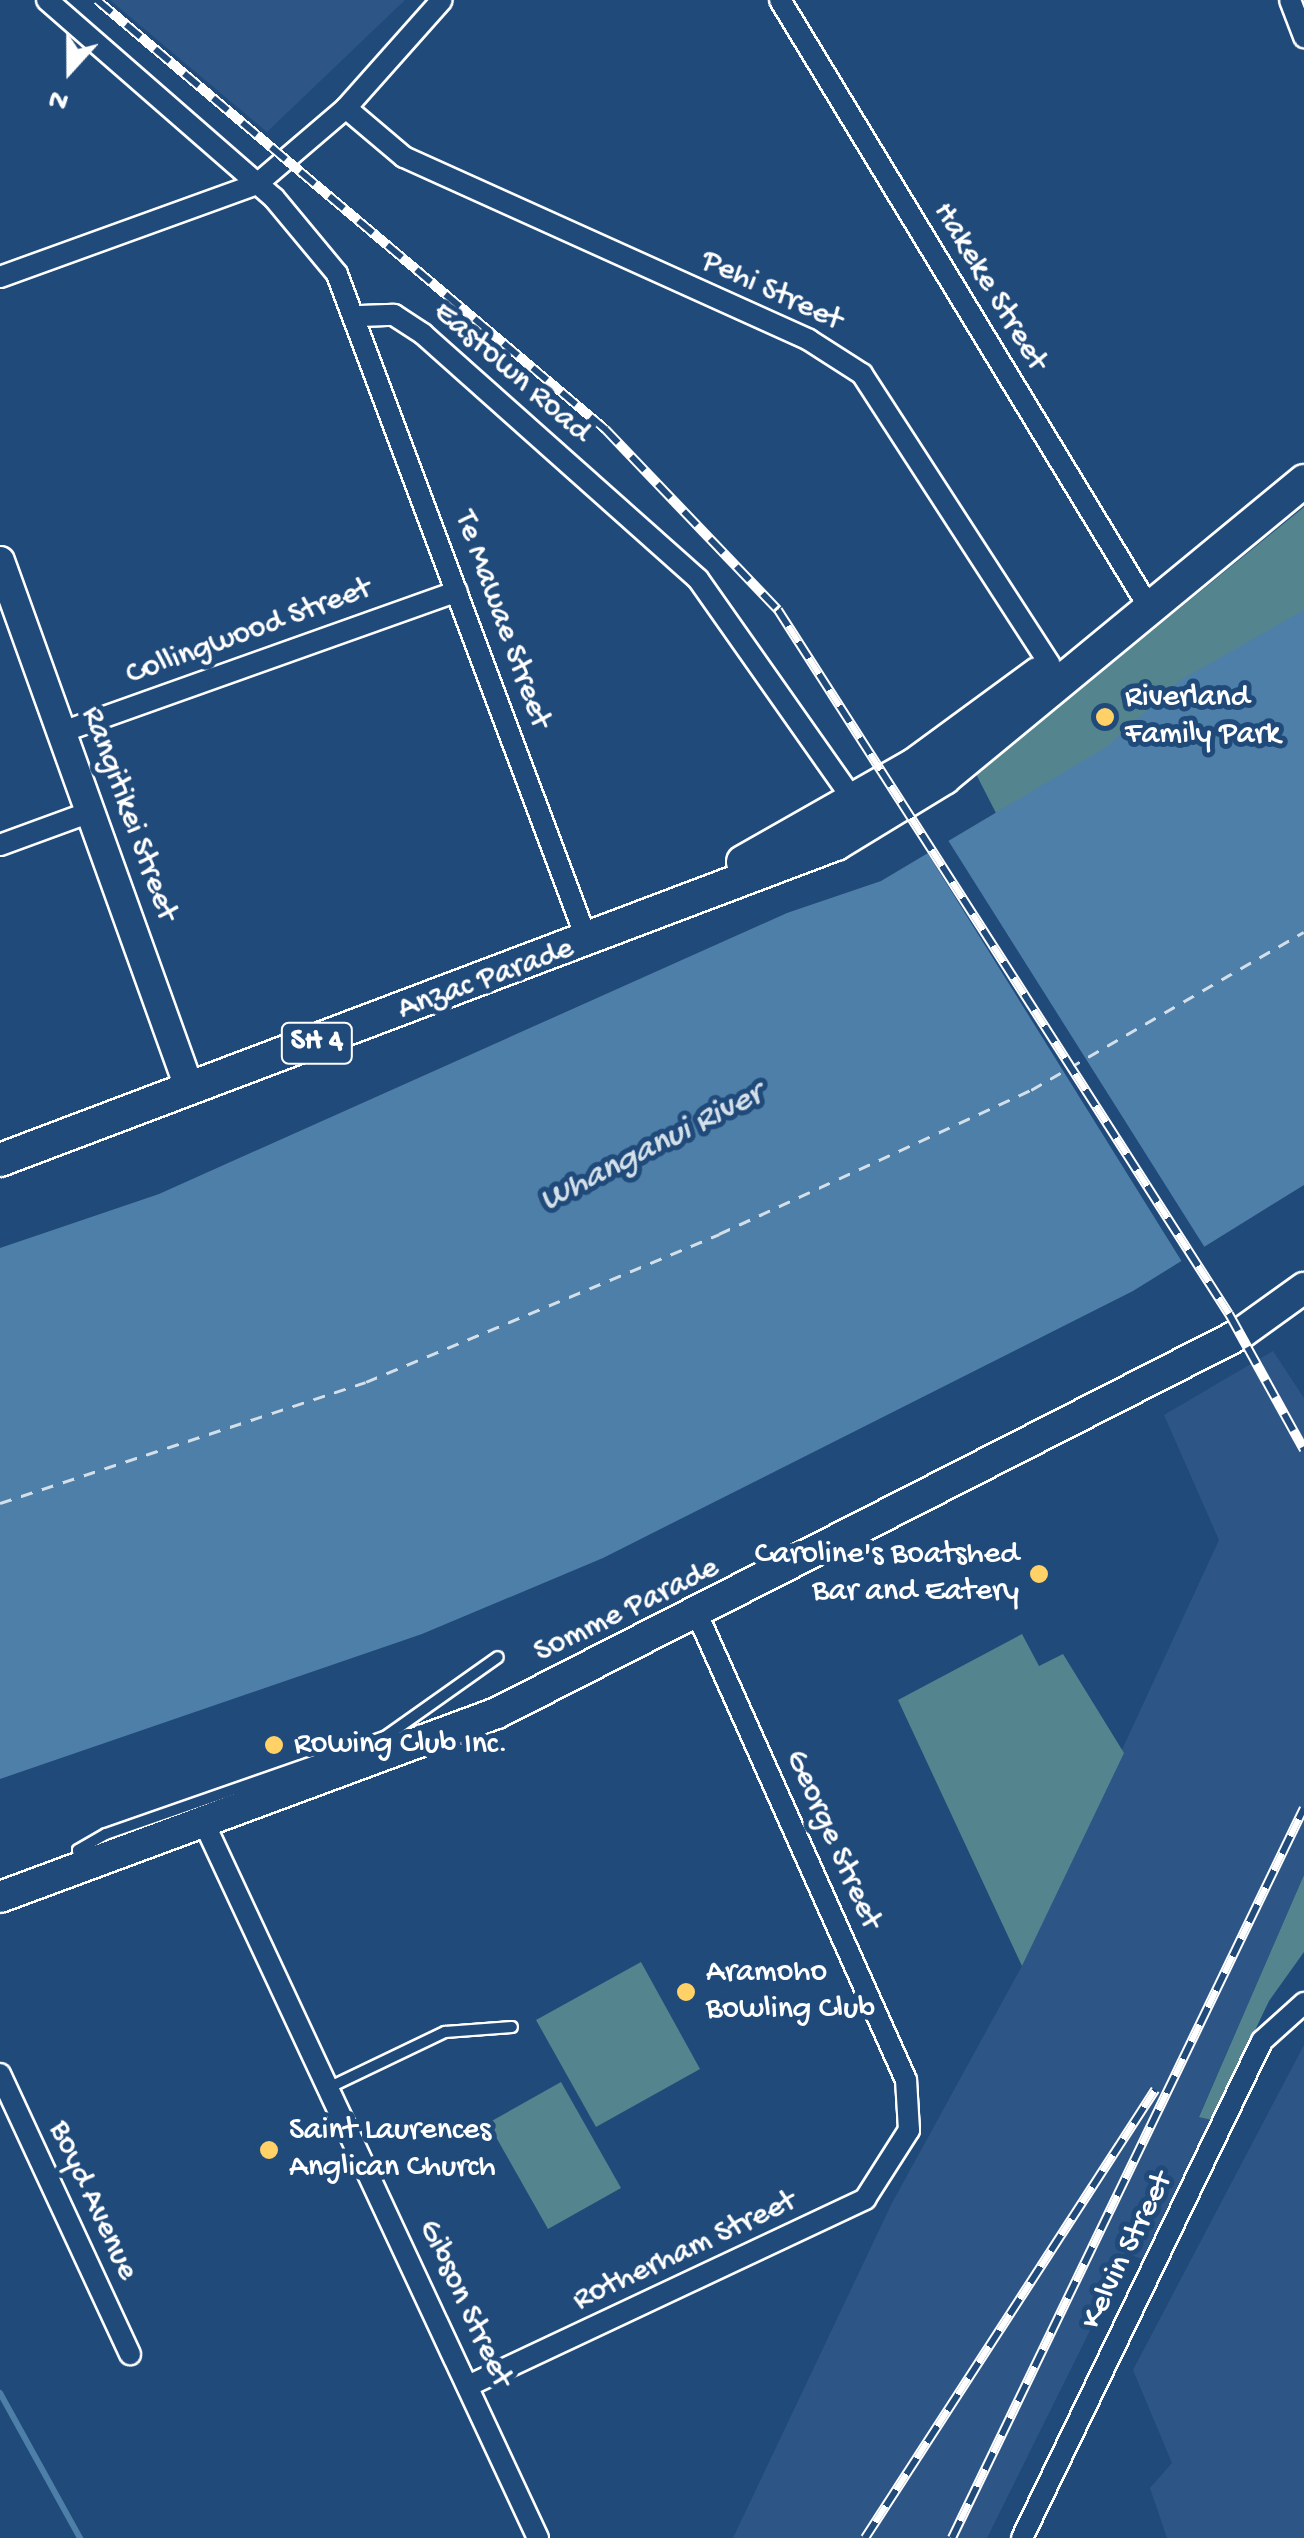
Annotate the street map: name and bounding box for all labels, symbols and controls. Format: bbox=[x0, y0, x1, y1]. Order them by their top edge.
north arrow bbox=[20, 20, 120, 120]
text: N bbox=[45, 80, 74, 117]
street label: Hakeke Street bbox=[923, 195, 1055, 379]
street label: Pehi Street bbox=[694, 243, 848, 341]
street label: Eastown Road bbox=[424, 294, 598, 452]
street label: Te Mawae Street bbox=[444, 506, 558, 734]
street label: Collingwood Street bbox=[121, 571, 377, 695]
place label: Riverland Family Park bbox=[1125, 680, 1280, 755]
street label: Rangitikei Street bbox=[71, 701, 185, 927]
marker: Riverland Family Park bbox=[1094, 706, 1116, 728]
street label: Anzac Parade bbox=[393, 930, 579, 1030]
road number: SH 4 bbox=[280, 1018, 354, 1068]
water label: Whanganui River bbox=[533, 1075, 771, 1223]
place label: Caroline's Boatshed Bar and Eatery bbox=[755, 1537, 1019, 1612]
street label: Somme Parade bbox=[528, 1550, 726, 1672]
marker: Caroline's Boatshed Bar and Eatery bbox=[1028, 1563, 1050, 1585]
place label: Rowing Club Inc. bbox=[294, 1726, 508, 1764]
marker: Rowing Club Inc. bbox=[263, 1734, 285, 1756]
street label: George Street bbox=[775, 1744, 889, 1936]
place label: Aramoho Bowling Club bbox=[706, 1955, 875, 2030]
marker: Aramoho Bowling Club bbox=[675, 1981, 697, 2003]
place label: Saint Laurences Anglican Church bbox=[289, 2113, 496, 2188]
street label: Boyd Avenue bbox=[38, 2115, 146, 2287]
marker: Saint Laurences Anglican Church bbox=[258, 2139, 280, 2161]
street label: Kelvin Street bbox=[1073, 2166, 1183, 2336]
street label: Rotherham Street bbox=[567, 2183, 803, 2321]
street label: Gibson Street bbox=[408, 2214, 520, 2394]

